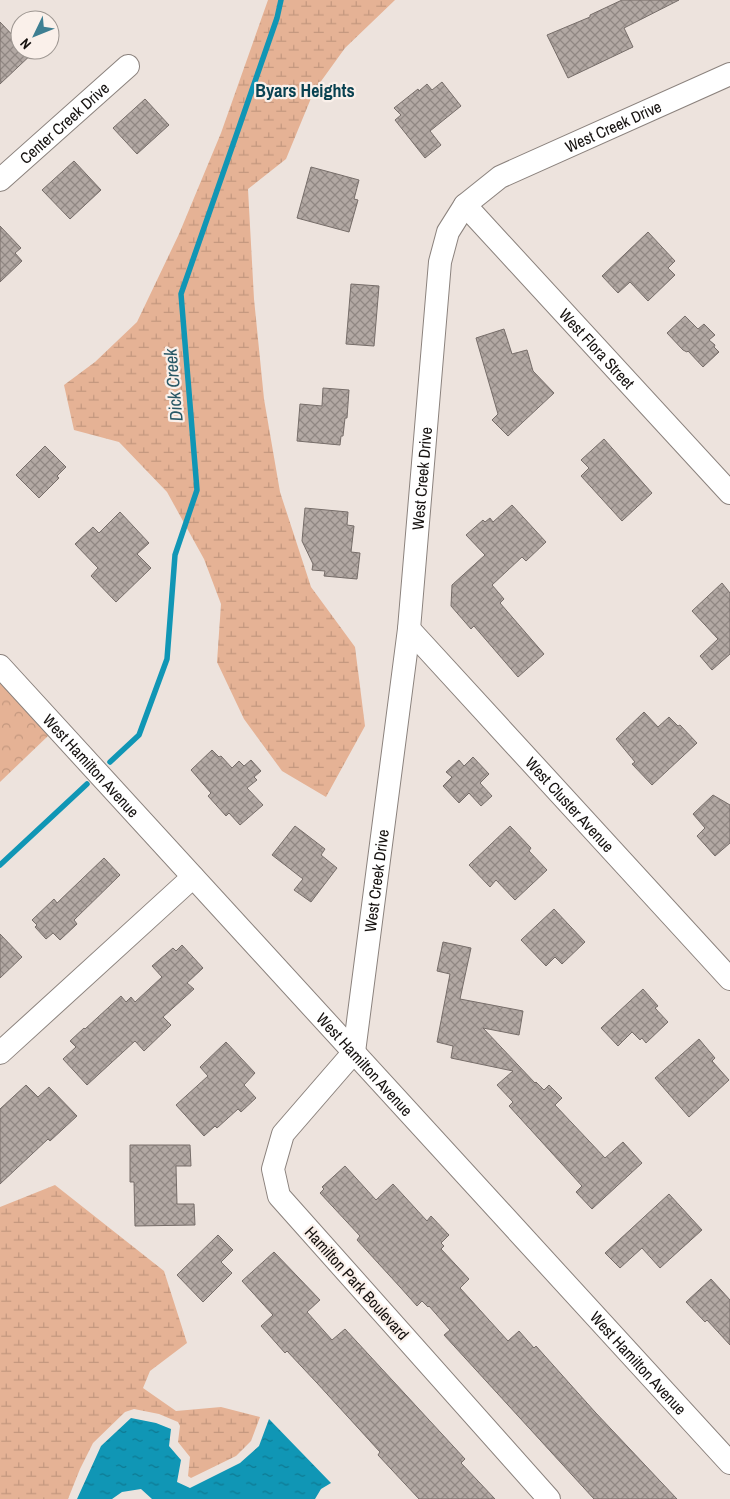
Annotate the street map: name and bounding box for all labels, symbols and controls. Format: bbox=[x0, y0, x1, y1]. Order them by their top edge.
north arrow bbox=[10, 10, 60, 60]
text: N bbox=[16, 35, 35, 53]
street label: Center Creek Drive bbox=[15, 77, 114, 169]
district label: Byars Heights bbox=[255, 78, 355, 103]
street label: West Creek Drive bbox=[561, 95, 665, 157]
street label: West Flora Street bbox=[554, 304, 640, 394]
water label: Dick Creek bbox=[157, 347, 189, 422]
street label: West Creek Drive bbox=[406, 426, 437, 531]
street label: West Hamilton Avenue bbox=[38, 709, 144, 822]
street label: West Cluster Avenue bbox=[520, 752, 619, 857]
street label: West Creek Drive bbox=[359, 828, 394, 933]
street label: West Hamilton Avenue bbox=[312, 1008, 418, 1121]
street label: Hamilton Park Boulevard bbox=[300, 1221, 414, 1345]
street label: West Hamilton Avenue bbox=[585, 1306, 691, 1419]

